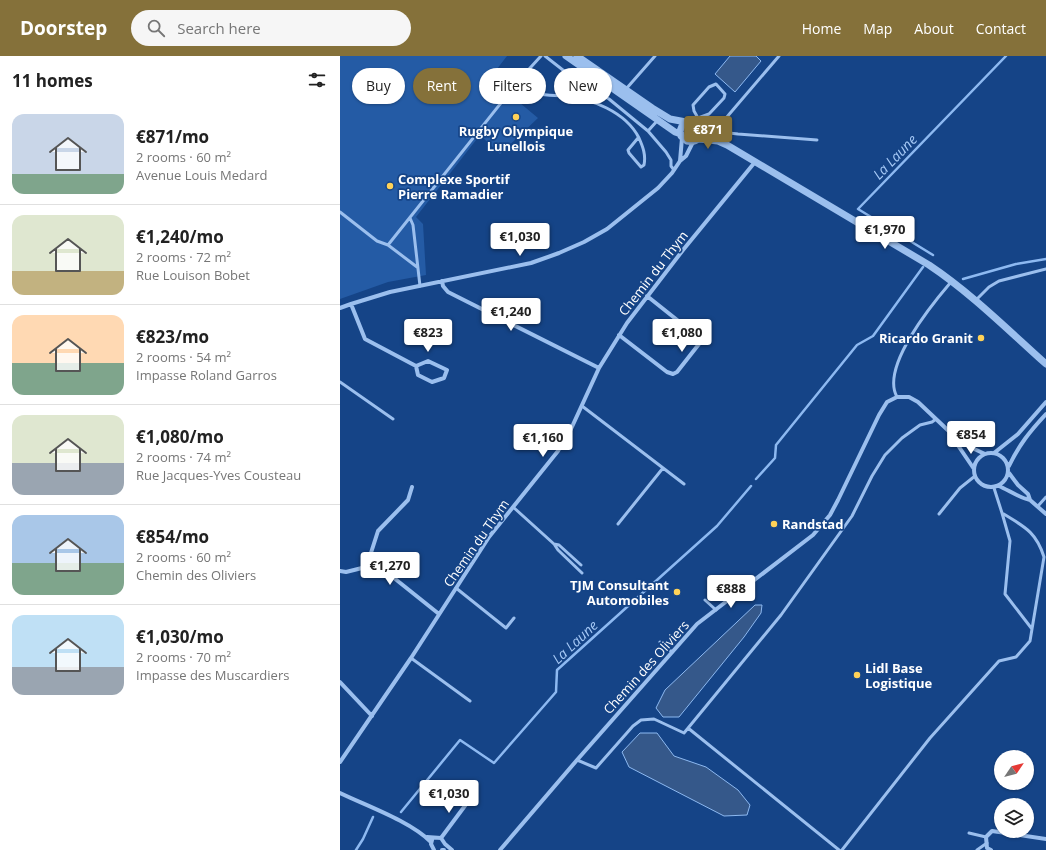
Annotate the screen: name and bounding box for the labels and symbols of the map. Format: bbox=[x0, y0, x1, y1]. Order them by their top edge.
marker: Rugby Olympique Lunellois bbox=[511, 112, 521, 122]
pin: €871 bbox=[684, 116, 732, 150]
place label: Rugby Olympique Lunellois bbox=[459, 122, 574, 155]
water label: La Laune bbox=[868, 130, 921, 183]
place label: Complexe Sportif Pierre Ramadier bbox=[398, 170, 510, 203]
marker: Complexe Sportif Pierre Ramadier bbox=[385, 181, 395, 191]
pin: €1,970 bbox=[852, 216, 918, 250]
pin: €1,030 bbox=[487, 223, 553, 257]
street label: Chemin du Thym bbox=[614, 227, 692, 319]
pin: €1,240 bbox=[478, 298, 544, 332]
pin: €823 bbox=[404, 319, 452, 353]
pin: €1,080 bbox=[649, 319, 715, 353]
place label: Ricardo Granit bbox=[879, 329, 973, 347]
marker: Ricardo Granit bbox=[976, 333, 986, 343]
pin: €854 bbox=[947, 421, 995, 455]
pin: €1,160 bbox=[510, 424, 576, 458]
street label: Chemin du Thym bbox=[439, 496, 513, 590]
place label: Randstad bbox=[782, 515, 843, 533]
marker: Randstad bbox=[769, 519, 779, 529]
pin: €1,270 bbox=[357, 552, 423, 586]
pin: €888 bbox=[707, 575, 755, 609]
place label: TJM Consultant Automobiles bbox=[570, 576, 669, 609]
marker: TJM Consultant Automobiles bbox=[672, 587, 682, 597]
water label: La Laune bbox=[548, 616, 602, 668]
street label: Chemin des Oliviers bbox=[599, 616, 693, 718]
place label: Lidl Base Logistique bbox=[865, 659, 933, 692]
marker: Lidl Base Logistique bbox=[852, 670, 862, 680]
north arrow bbox=[994, 750, 1034, 790]
pin: €1,030 bbox=[416, 780, 482, 814]

